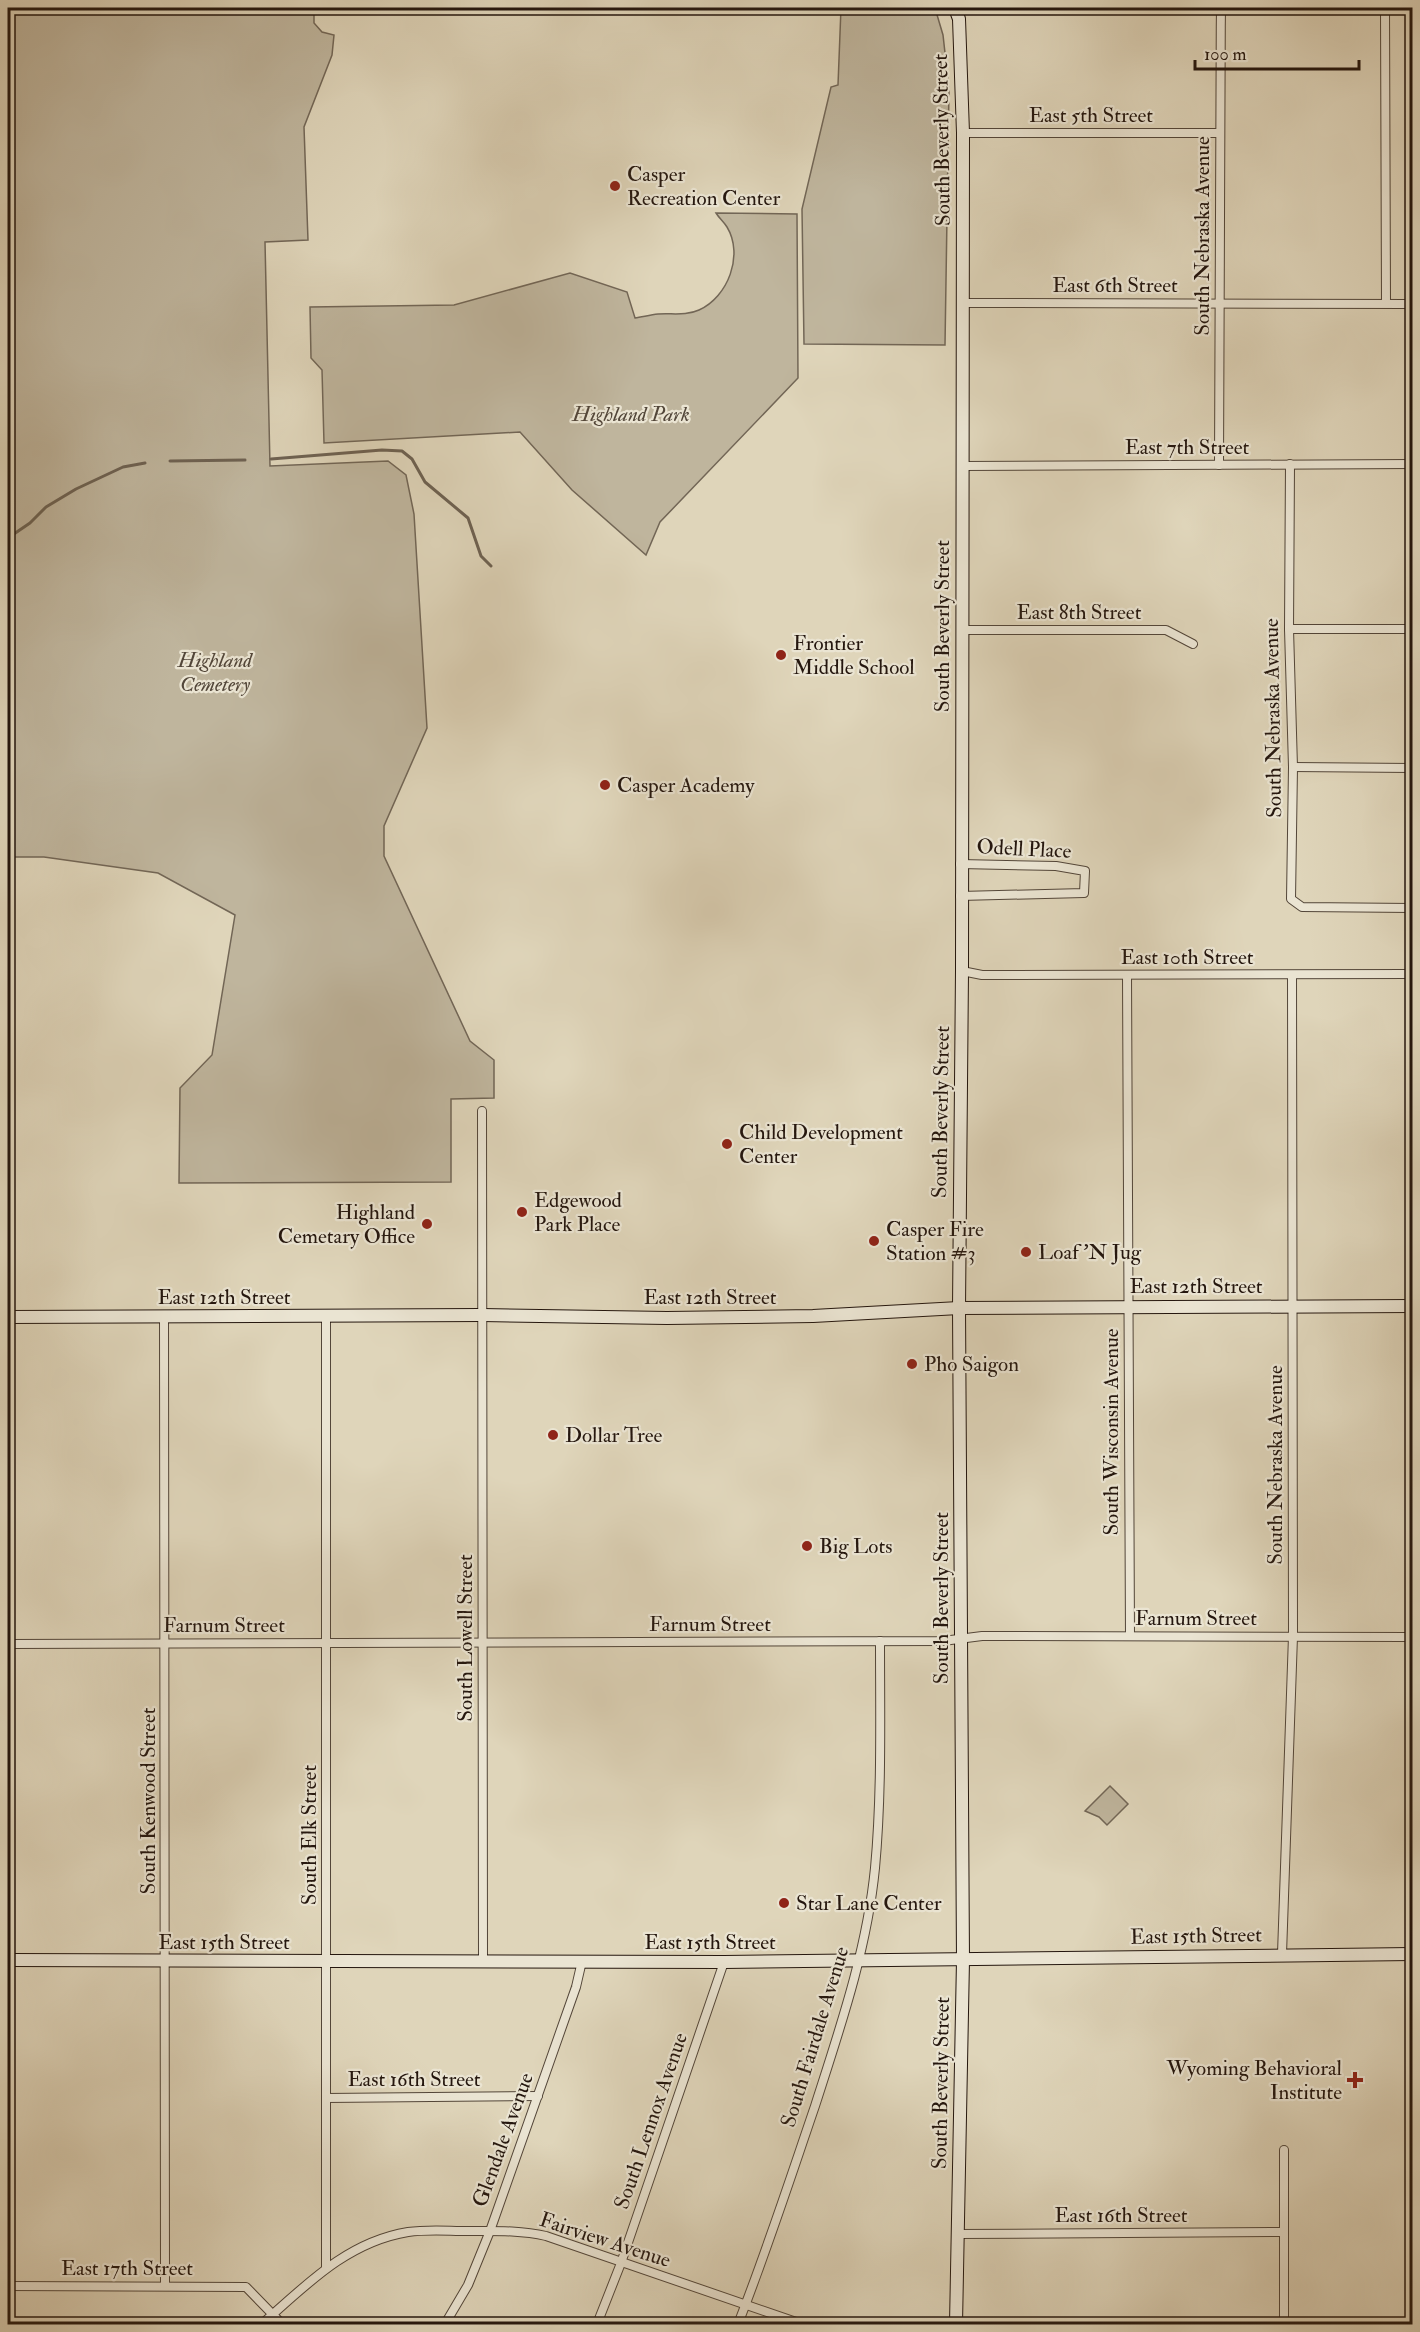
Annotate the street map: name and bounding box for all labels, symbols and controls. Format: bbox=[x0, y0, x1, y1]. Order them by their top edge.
scale bar bbox=[1195, 33, 1358, 71]
text: 100 m bbox=[1204, 43, 1247, 66]
street label: South Beverly Street bbox=[927, 53, 957, 226]
street label: East 5th Street bbox=[1029, 102, 1153, 129]
street label: South Nebraska Avenue bbox=[1189, 136, 1216, 336]
place label: Casper Recreation Center bbox=[627, 161, 780, 212]
marker: Casper Recreation Center bbox=[608, 179, 622, 193]
street label: East 6th Street bbox=[1052, 272, 1178, 299]
park label: Highland Park bbox=[571, 401, 690, 428]
street label: East 7th Street bbox=[1125, 434, 1250, 461]
street label: South Beverly Street bbox=[929, 540, 956, 712]
street label: East 8th Street bbox=[1017, 599, 1142, 626]
street label: South Nebraska Avenue bbox=[1258, 618, 1288, 818]
place label: Frontier Middle School bbox=[793, 630, 915, 681]
park label: Highland Cemetery bbox=[177, 647, 253, 698]
marker: Frontier Middle School bbox=[774, 648, 788, 662]
place label: Casper Academy bbox=[617, 772, 755, 799]
marker: Casper Academy bbox=[598, 778, 612, 792]
street label: Odell Place bbox=[976, 833, 1072, 865]
street label: East 10th Street bbox=[1120, 944, 1254, 971]
street label: South Beverly Street bbox=[926, 1025, 956, 1198]
place label: Child Development Center bbox=[739, 1119, 903, 1170]
marker: Child Development Center bbox=[720, 1137, 734, 1151]
place label: Edgewood Park Place bbox=[534, 1187, 623, 1238]
place label: Highland Cemetary Office bbox=[278, 1199, 416, 1250]
marker: Edgewood Park Place bbox=[515, 1205, 529, 1219]
place label: Casper Fire Station #3 bbox=[886, 1216, 984, 1267]
marker: Highland Cemetary Office bbox=[420, 1217, 434, 1231]
marker: Casper Fire Station #3 bbox=[867, 1234, 881, 1248]
place label: Loaf 'N Jug bbox=[1038, 1239, 1142, 1266]
marker: Loaf 'N Jug bbox=[1019, 1245, 1033, 1259]
street label: East 12th Street bbox=[1129, 1273, 1263, 1300]
street label: East 12th Street bbox=[157, 1284, 291, 1311]
street label: East 12th Street bbox=[643, 1284, 777, 1311]
street label: South Wisconsin Avenue bbox=[1098, 1328, 1125, 1536]
place label: Pho Saigon bbox=[924, 1351, 1019, 1378]
marker: Pho Saigon bbox=[905, 1357, 919, 1371]
street label: South Nebraska Avenue bbox=[1262, 1365, 1289, 1565]
place label: Dollar Tree bbox=[565, 1422, 663, 1449]
marker: Dollar Tree bbox=[546, 1428, 560, 1442]
street label: South Beverly Street bbox=[928, 1512, 955, 1684]
place label: Big Lots bbox=[819, 1533, 892, 1560]
marker: Big Lots bbox=[800, 1539, 814, 1553]
street label: South Lowell Street bbox=[452, 1554, 479, 1722]
street label: Farnum Street bbox=[1135, 1605, 1257, 1632]
street label: Farnum Street bbox=[649, 1611, 771, 1638]
street label: Farnum Street bbox=[163, 1612, 285, 1639]
street label: South Kenwood Street bbox=[135, 1707, 162, 1894]
street label: South Elk Street bbox=[296, 1765, 323, 1905]
place label: Star Lane Center bbox=[796, 1890, 942, 1917]
marker: Star Lane Center bbox=[777, 1896, 791, 1910]
street label: East 15th Street bbox=[1130, 1921, 1262, 1951]
street label: East 15th Street bbox=[158, 1929, 290, 1956]
street label: East 15th Street bbox=[644, 1929, 776, 1956]
street label: South Fairdale Avenue bbox=[775, 1943, 855, 2131]
street label: South Beverly Street bbox=[926, 1996, 956, 2169]
street label: South Lennox Avenue bbox=[608, 2029, 694, 2213]
place label: Wyoming Behavioral Institute bbox=[1166, 2055, 1343, 2106]
street label: East 16th Street bbox=[347, 2066, 481, 2093]
street label: Glendale Avenue bbox=[466, 2069, 540, 2211]
marker: Wyoming Behavioral Institute bbox=[1346, 2071, 1364, 2089]
street label: East 16th Street bbox=[1054, 2202, 1188, 2229]
street label: Fairview Avenue bbox=[536, 2206, 674, 2274]
street label: East 17th Street bbox=[61, 2255, 193, 2282]

